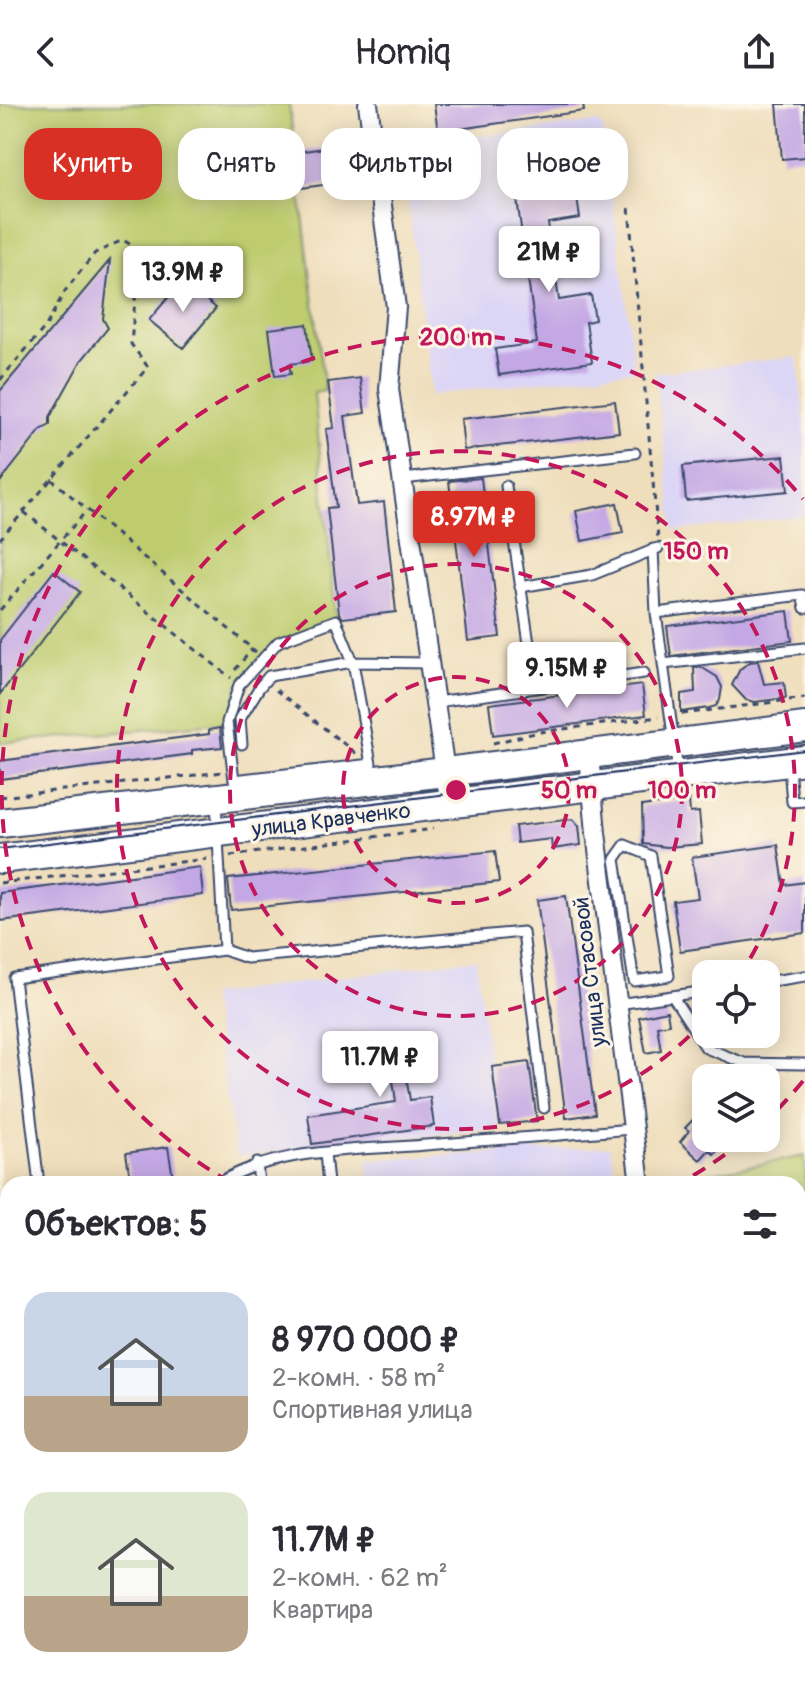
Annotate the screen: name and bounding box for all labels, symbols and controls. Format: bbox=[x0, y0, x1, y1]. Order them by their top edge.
icon: back bbox=[24, 30, 68, 74]
text: Homiq bbox=[354, 30, 451, 75]
icon: share bbox=[737, 30, 781, 74]
chip: Купить bbox=[24, 128, 162, 200]
chip: Снять bbox=[178, 128, 305, 200]
chip: Фильтры bbox=[321, 128, 481, 200]
chip: Новое bbox=[497, 128, 628, 200]
pin: 21M ₽ bbox=[493, 226, 605, 294]
text: 21M ₽ bbox=[517, 236, 581, 268]
pin: 13.9M ₽ bbox=[109, 246, 257, 314]
text: 13.9M ₽ bbox=[141, 256, 225, 288]
text: 200 m bbox=[420, 323, 492, 352]
pin: 8.97M ₽ bbox=[400, 491, 548, 559]
text: 8.97M ₽ bbox=[431, 501, 517, 533]
text: 150 m bbox=[663, 537, 729, 566]
pin: 9.15M ₽ bbox=[493, 642, 641, 710]
text: 9.15M ₽ bbox=[525, 652, 609, 684]
centre of rings bbox=[442, 776, 470, 804]
text: 50 m bbox=[541, 776, 597, 805]
text: 100 m bbox=[648, 776, 716, 805]
street label: улица Кравченко bbox=[249, 796, 412, 844]
street label: улица Стасовой bbox=[567, 895, 613, 1049]
map controls bbox=[692, 960, 780, 1152]
button: locate bbox=[692, 960, 780, 1048]
pin: 11.7M ₽ bbox=[306, 1031, 454, 1099]
text: 11.7M ₽ bbox=[340, 1041, 420, 1073]
button: layers bbox=[692, 1064, 780, 1152]
icon: filters bbox=[738, 1202, 782, 1246]
text: Объектов: 5 bbox=[24, 1203, 207, 1246]
text: 8 970 000 ₽ bbox=[272, 1319, 460, 1362]
icon: home bbox=[88, 1324, 184, 1420]
text: 2-комн. · 58 m² bbox=[272, 1362, 445, 1394]
text: Спортивная улица bbox=[272, 1394, 473, 1426]
text: 11.7M ₽ bbox=[272, 1519, 376, 1562]
icon: home bbox=[88, 1524, 184, 1620]
text: 2-комн. · 62 m² bbox=[272, 1562, 448, 1594]
text: Квартира bbox=[272, 1594, 373, 1626]

